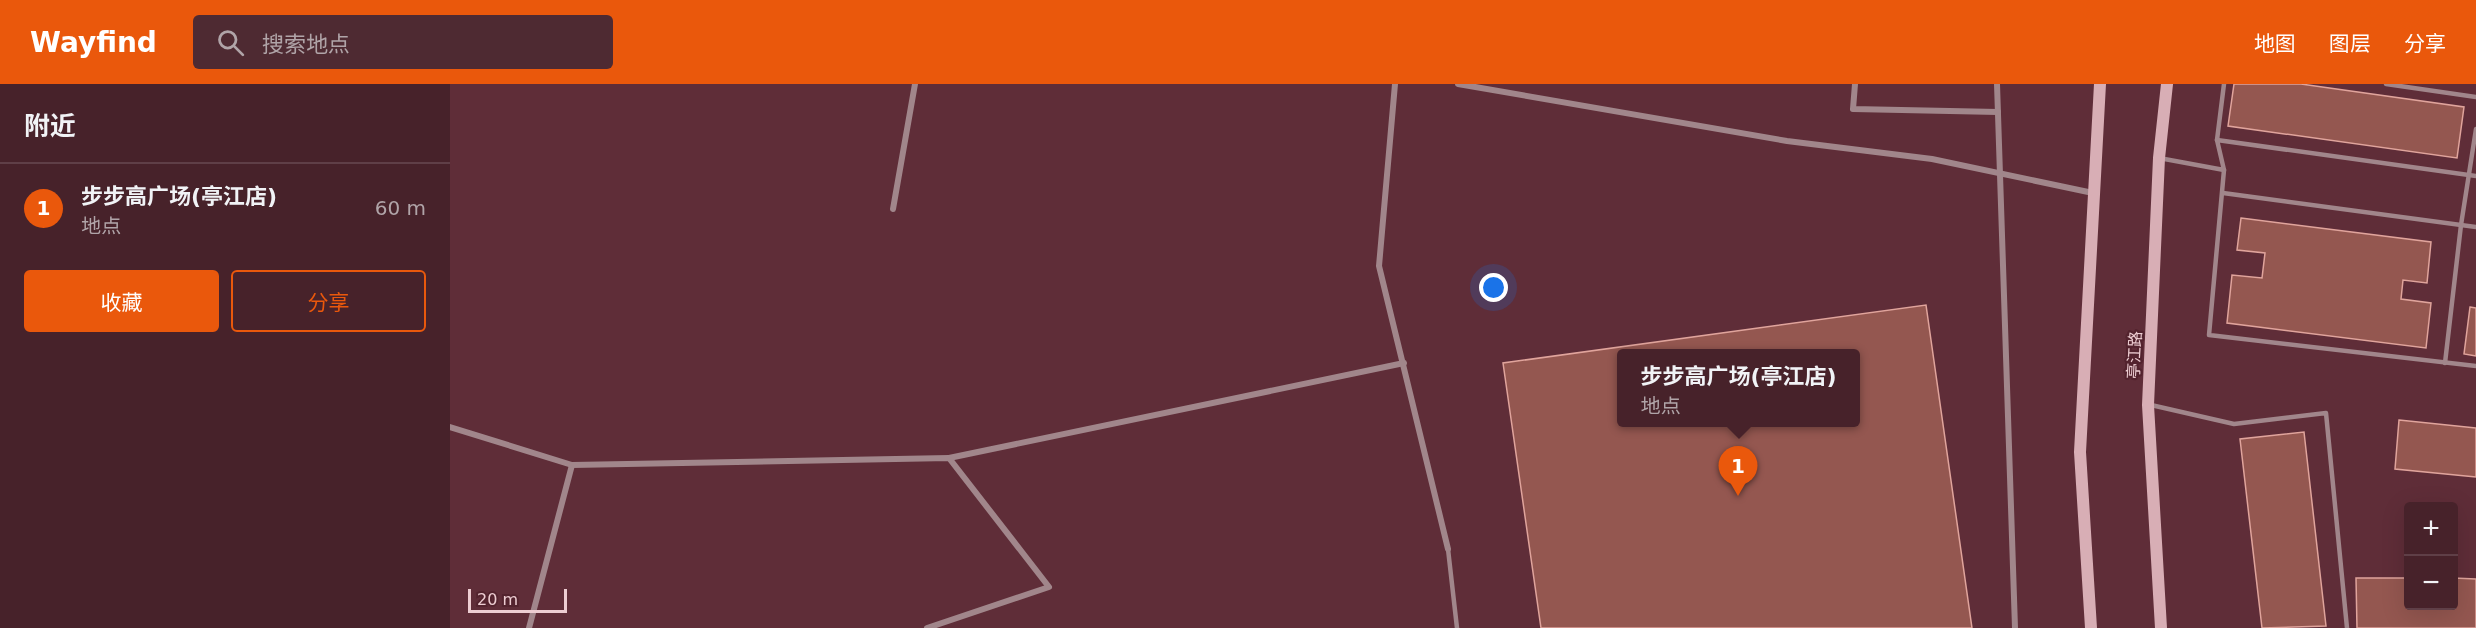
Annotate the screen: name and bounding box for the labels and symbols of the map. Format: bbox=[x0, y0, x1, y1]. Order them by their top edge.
your location bbox=[1479, 273, 1508, 302]
street label: 亭江路 bbox=[2124, 331, 2145, 379]
pin: 1 bbox=[1718, 446, 1758, 496]
scale bar bbox=[468, 586, 567, 614]

